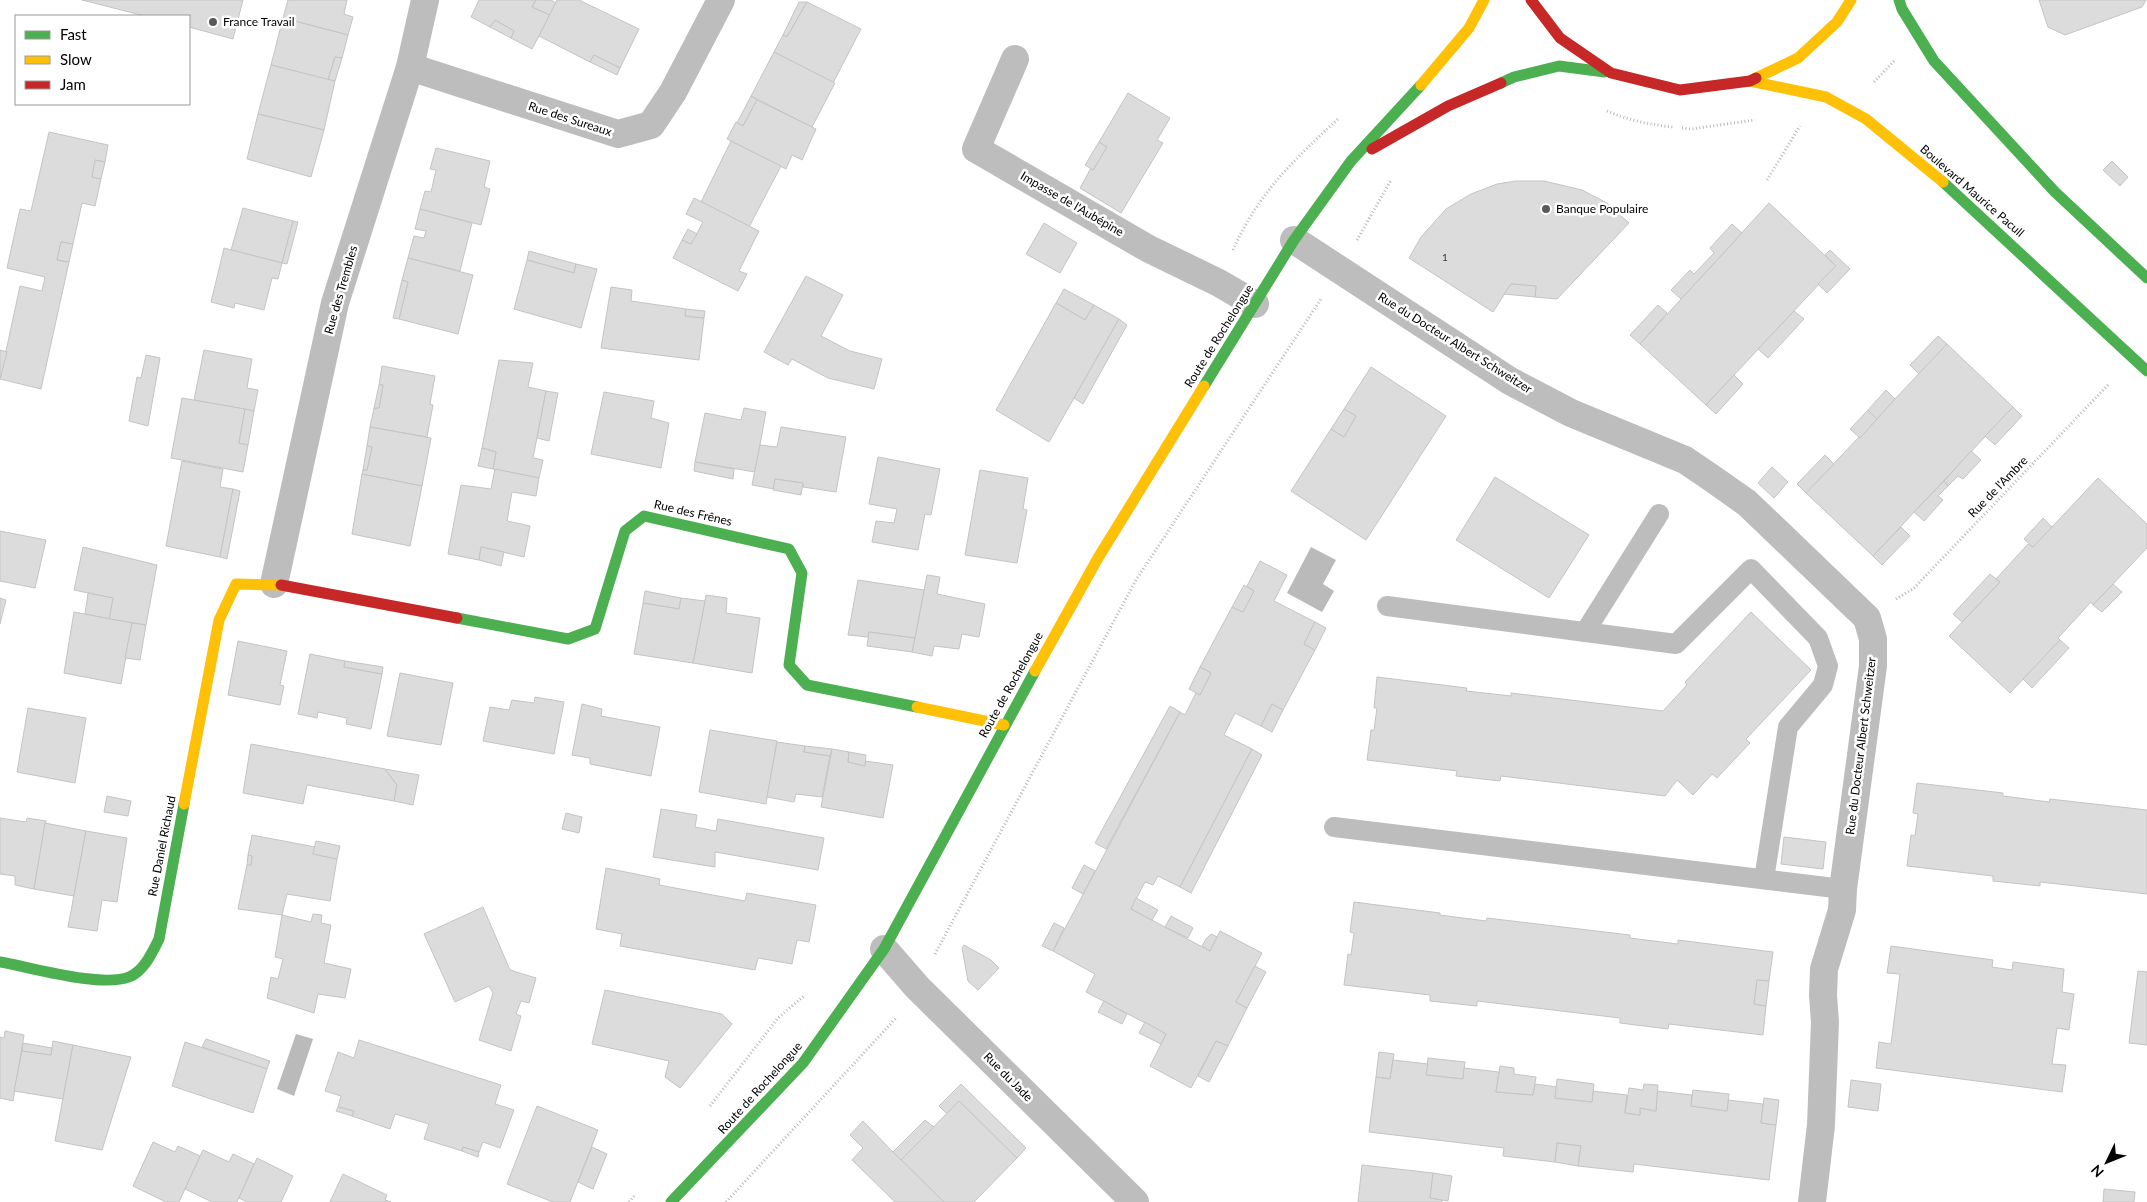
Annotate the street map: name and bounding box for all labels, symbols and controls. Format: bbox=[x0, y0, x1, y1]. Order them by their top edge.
place label: France Travail bbox=[223, 14, 295, 29]
legend bbox=[15, 15, 190, 105]
marker: France Travail bbox=[207, 16, 219, 28]
text: Fast bbox=[60, 25, 87, 43]
text: Slow bbox=[60, 50, 92, 68]
text: Jam bbox=[60, 75, 86, 93]
street label: Rue des Sureaux bbox=[527, 98, 614, 139]
street label: Boulevard Maurice Pacull bbox=[1917, 141, 2027, 240]
street label: Impasse de l'Aubépine bbox=[1018, 168, 1127, 239]
place label: Banque Populaire bbox=[1556, 201, 1648, 216]
marker: Banque Populaire bbox=[1540, 203, 1552, 215]
street label: Rue des Trembles bbox=[321, 244, 360, 336]
house number: 1 bbox=[1442, 251, 1448, 263]
street label: Route de Rochelongue bbox=[1181, 281, 1256, 390]
street label: Rue du Docteur Albert Schweitzer bbox=[1375, 289, 1536, 397]
street label: Rue de l'Ambre bbox=[1965, 453, 2031, 520]
street label: Rue des Frênes bbox=[653, 496, 734, 529]
street label: Route de Rochelongue bbox=[975, 629, 1046, 740]
street label: Rue du Docteur Albert Schweitzer bbox=[1842, 656, 1879, 836]
street label: Rue Daniel Richaud bbox=[144, 794, 179, 898]
street label: Route de Rochelongue bbox=[714, 1039, 805, 1137]
street label: Rue du Jade bbox=[981, 1049, 1036, 1104]
north arrow bbox=[2082, 1137, 2132, 1187]
text: N bbox=[2087, 1161, 2107, 1181]

